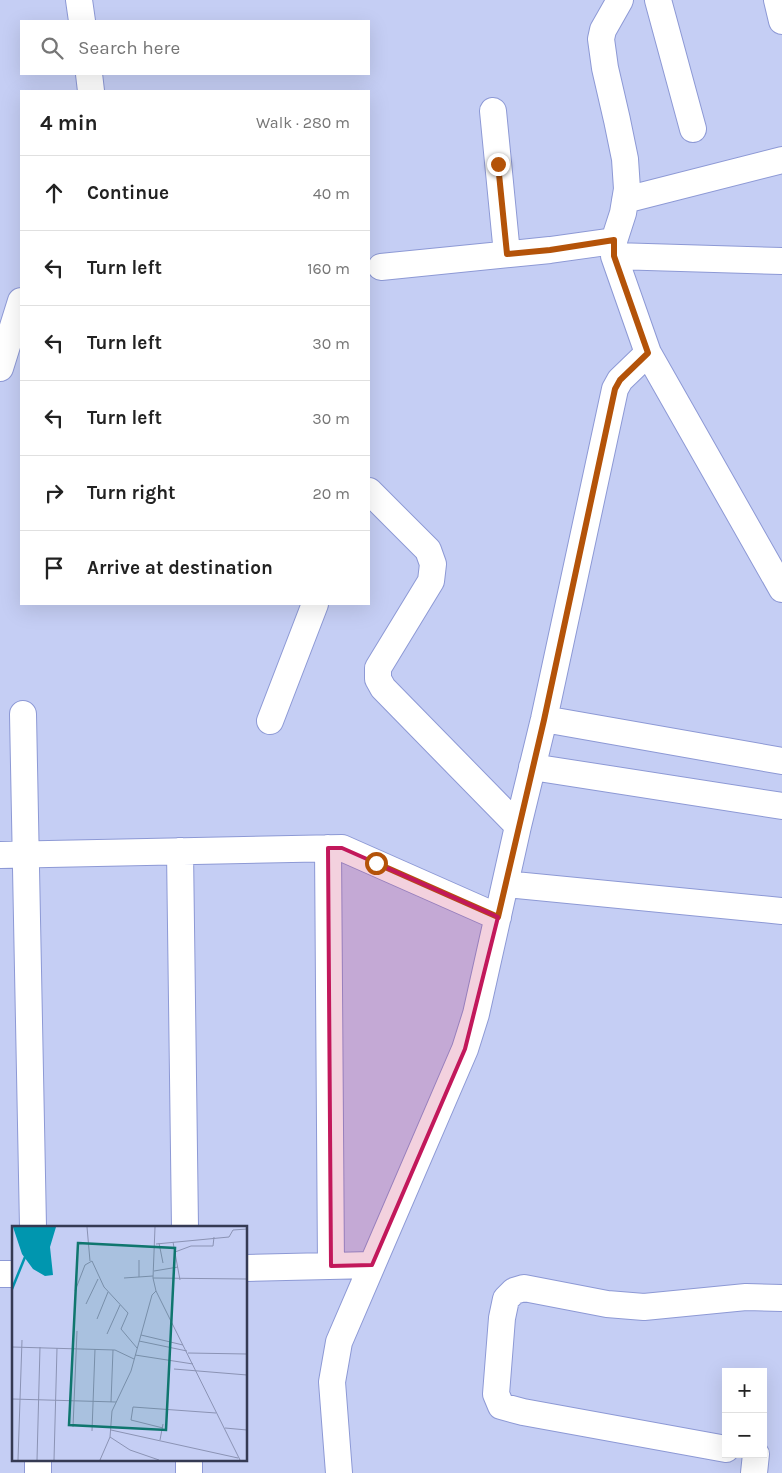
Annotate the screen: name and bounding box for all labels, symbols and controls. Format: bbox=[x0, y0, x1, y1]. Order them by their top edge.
search box bbox=[20, 20, 370, 75]
icon: search bbox=[38, 34, 66, 62]
text: Search here bbox=[78, 37, 180, 59]
text: 4 min bbox=[40, 111, 98, 135]
text: Walk · 280 m bbox=[256, 113, 350, 132]
route end bbox=[487, 153, 510, 176]
icon: ahead bbox=[40, 179, 68, 207]
text: Continue bbox=[87, 182, 169, 204]
text: 40 m bbox=[313, 184, 350, 203]
icon: left bbox=[40, 254, 68, 282]
text: Turn left bbox=[87, 257, 162, 279]
text: 160 m bbox=[307, 259, 350, 278]
icon: left bbox=[40, 329, 68, 357]
text: Turn left bbox=[87, 332, 162, 354]
text: 30 m bbox=[312, 334, 350, 353]
icon: left bbox=[40, 404, 68, 432]
text: Turn left bbox=[87, 407, 162, 429]
text: 30 m bbox=[312, 409, 350, 428]
icon: right bbox=[40, 479, 68, 507]
text: Turn right bbox=[87, 482, 176, 504]
text: 20 m bbox=[312, 484, 350, 503]
icon: arrive bbox=[40, 554, 68, 582]
text: Arrive at destination bbox=[87, 557, 273, 579]
route start bbox=[365, 852, 388, 875]
inset map bbox=[12, 1226, 248, 1460]
map controls bbox=[722, 1368, 767, 1458]
button: + bbox=[722, 1368, 767, 1413]
button: − bbox=[722, 1413, 767, 1458]

